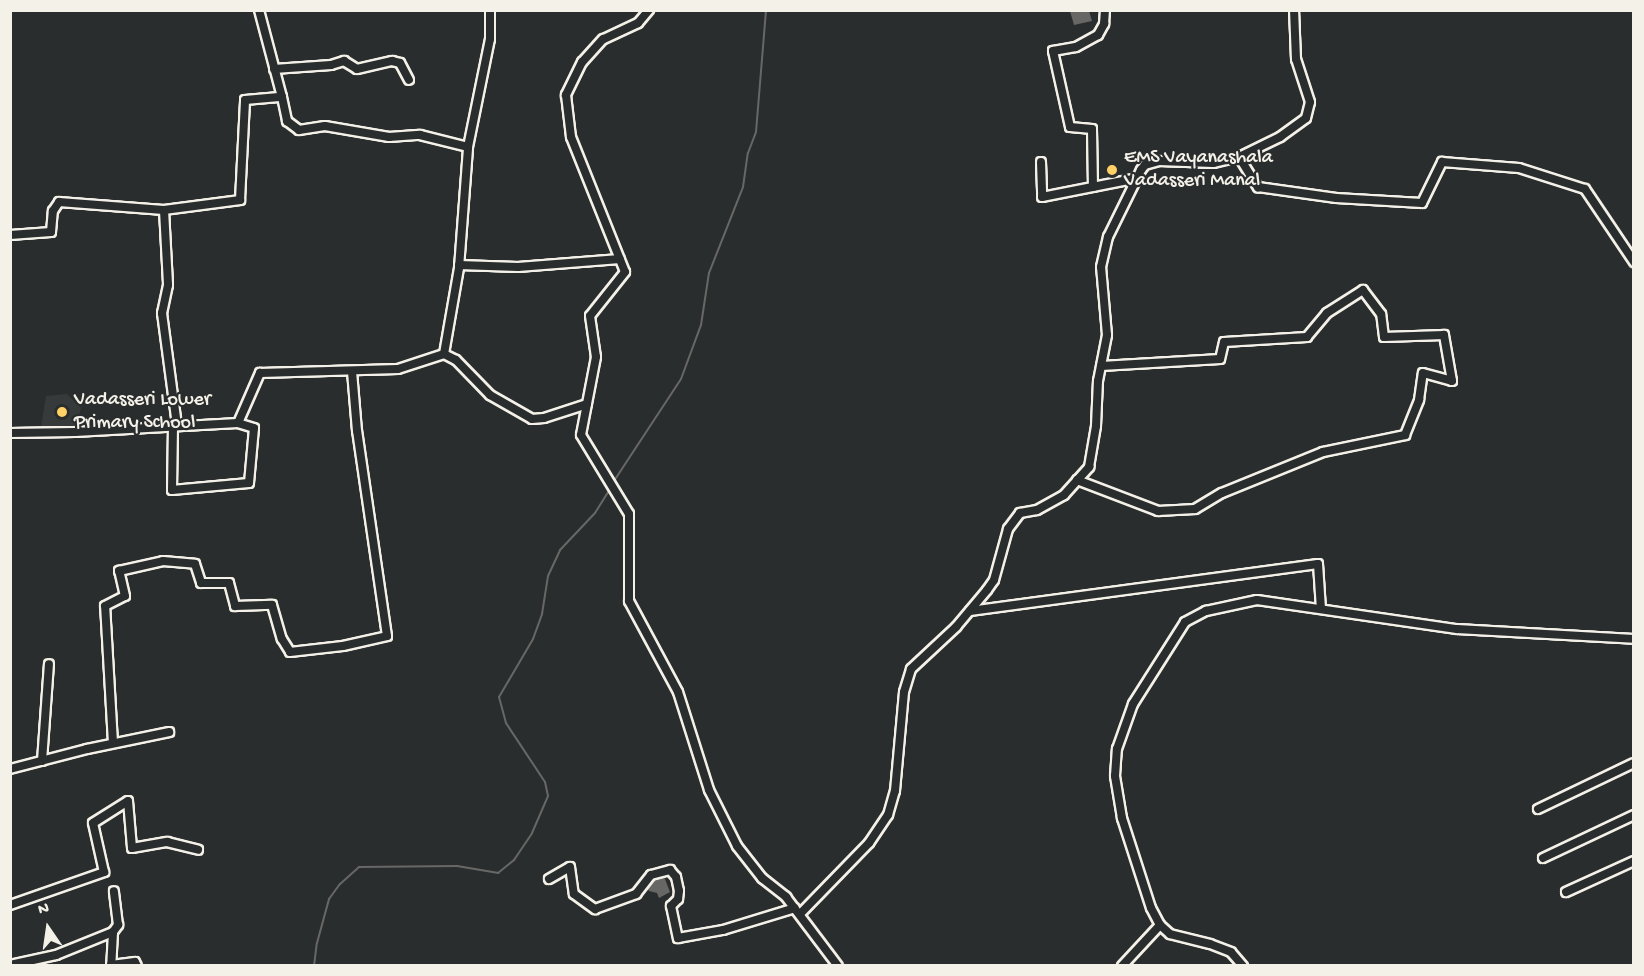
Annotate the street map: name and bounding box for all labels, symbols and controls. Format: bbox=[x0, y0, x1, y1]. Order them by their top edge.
place label: EMS Vayanashala Vadasseri Manal bbox=[1124, 146, 1273, 193]
marker: EMS Vayanashala Vadasseri Manal bbox=[1105, 163, 1119, 177]
place label: Vadasseri Lower Primary School bbox=[74, 388, 211, 435]
marker: Vadasseri Lower Primary School bbox=[55, 405, 69, 419]
north arrow bbox=[18, 898, 78, 958]
text: N bbox=[37, 900, 51, 920]

